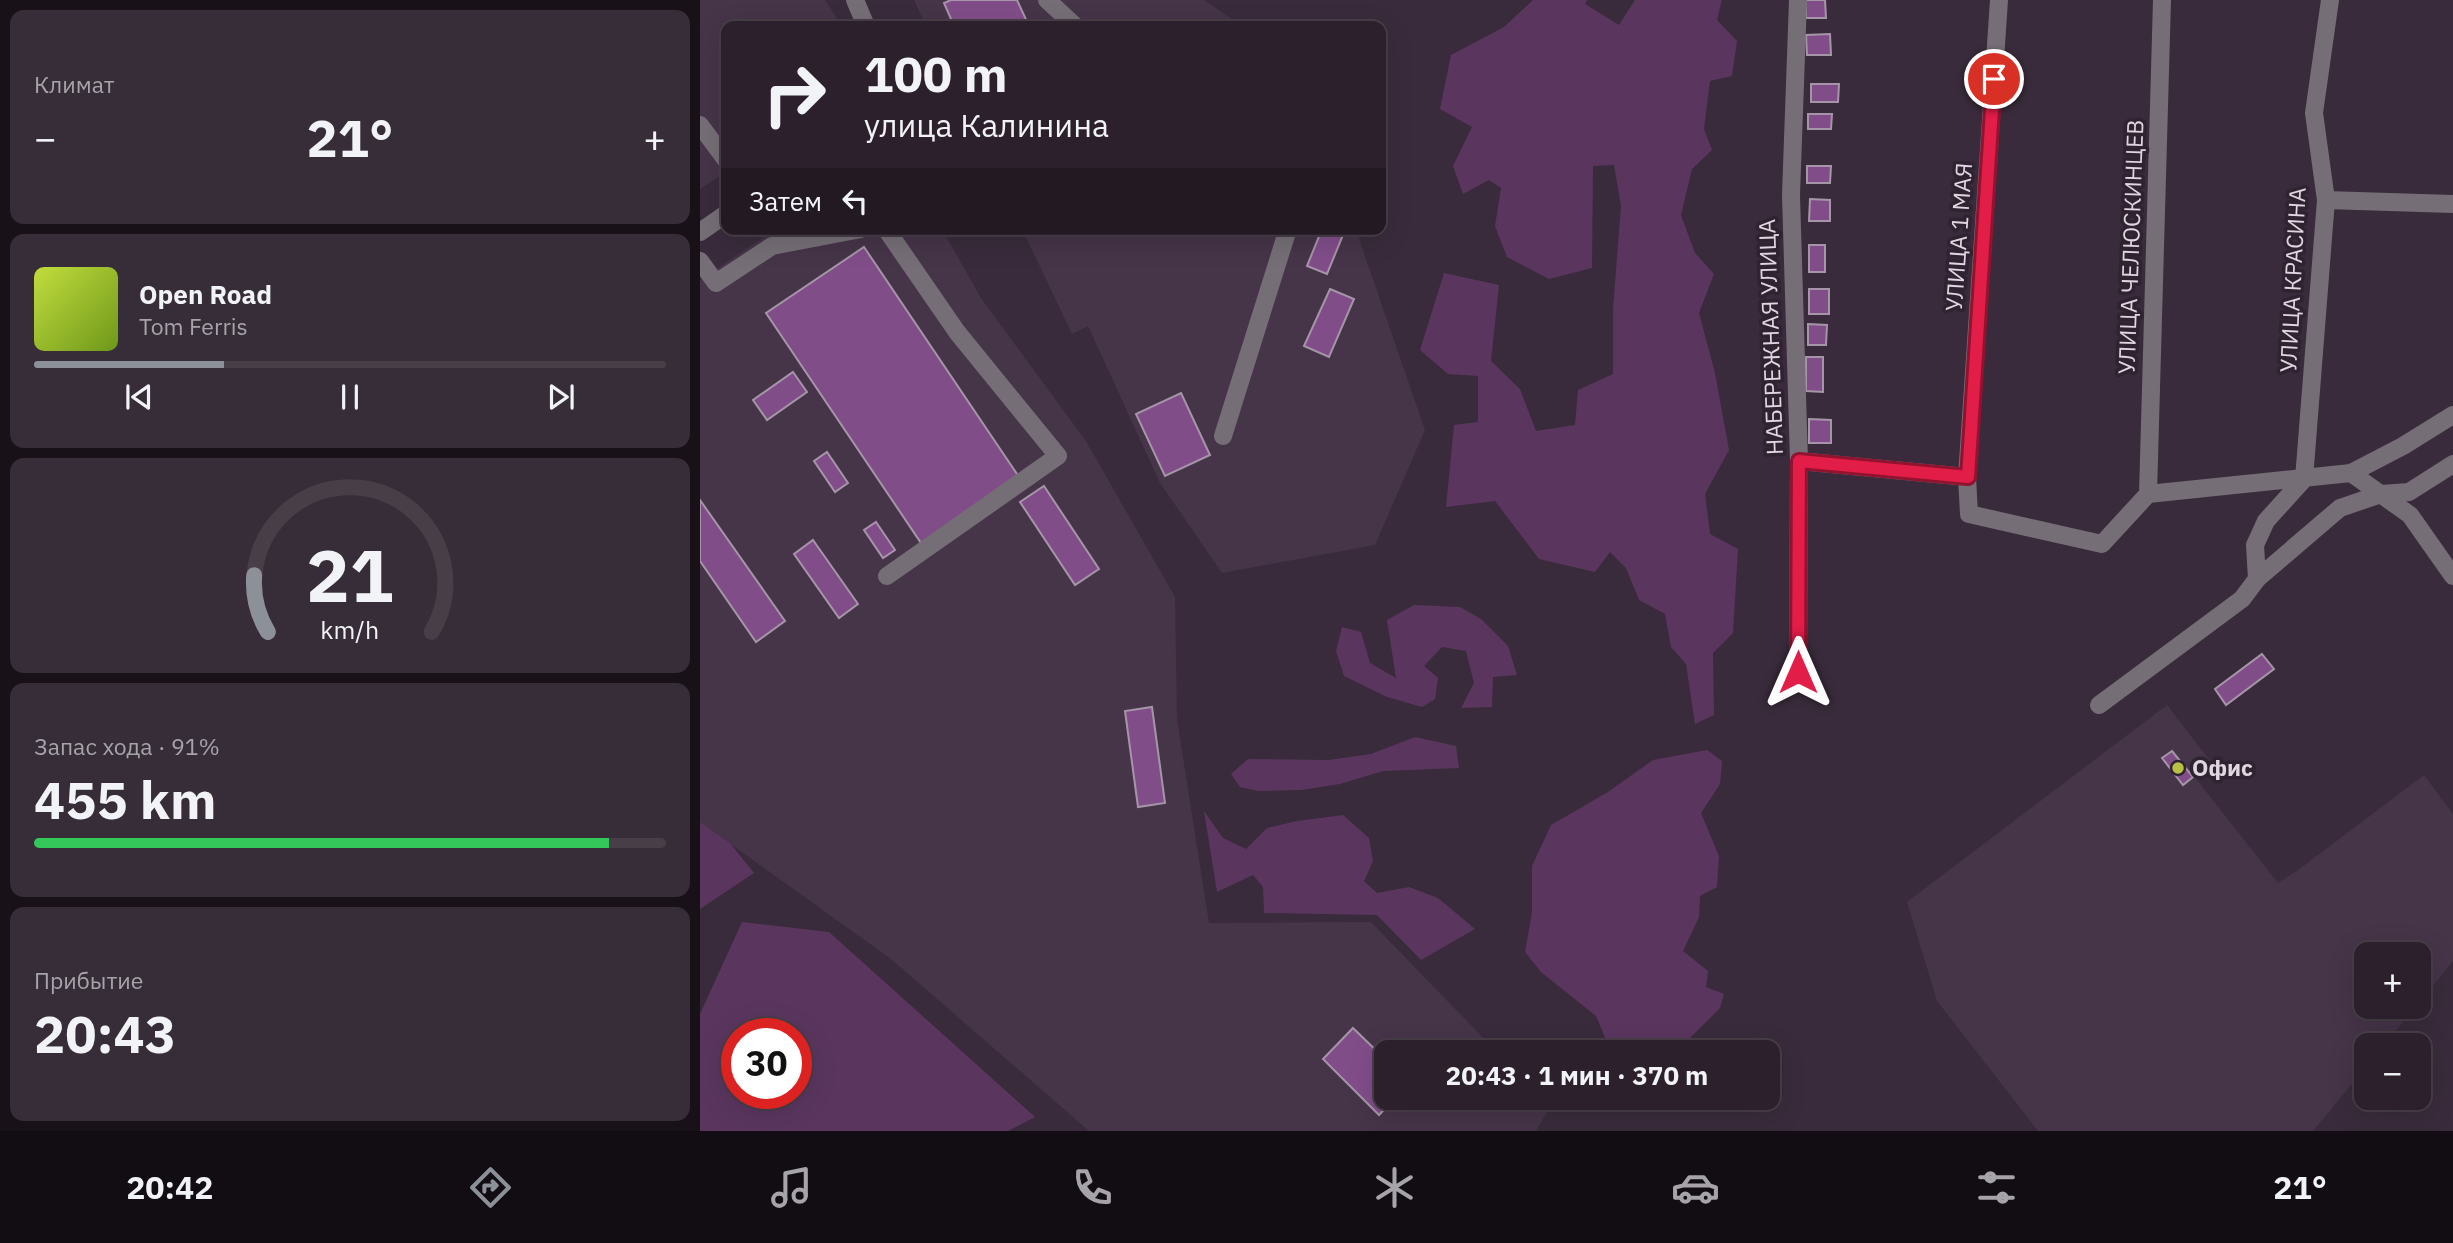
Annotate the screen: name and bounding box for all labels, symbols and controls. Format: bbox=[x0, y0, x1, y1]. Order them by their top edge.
text: 100 m bbox=[864, 42, 1008, 105]
icon: right bbox=[749, 49, 840, 140]
pin bbox=[1964, 49, 2024, 109]
icon: arrive bbox=[1975, 60, 2013, 98]
text: Климат bbox=[34, 69, 115, 99]
text: 21° bbox=[307, 104, 393, 171]
text: улица Калинина bbox=[864, 104, 1109, 146]
text: − bbox=[34, 113, 57, 162]
text: + bbox=[643, 113, 666, 162]
street label: УЛИЦА ЧЕЛЮСКИНЦЕВ bbox=[2111, 119, 2149, 375]
street label: УЛИЦА 1 МАЯ bbox=[1938, 162, 1978, 312]
icon: left bbox=[836, 182, 874, 220]
text: Затем bbox=[749, 184, 822, 218]
street label: УЛИЦА КРАСИНА bbox=[2272, 186, 2312, 373]
street label: НАБЕРЕЖНАЯ УЛИЦА bbox=[1751, 218, 1789, 456]
text: Open Road bbox=[139, 277, 272, 311]
text: Tom Ferris bbox=[139, 311, 248, 341]
icon: previous bbox=[120, 378, 158, 416]
icon: pause bbox=[331, 378, 369, 416]
icon: next bbox=[542, 378, 580, 416]
text: 21 bbox=[306, 527, 394, 622]
text: km/h bbox=[321, 612, 379, 645]
position arrow bbox=[1761, 635, 1835, 709]
text: Запас хода · 91% bbox=[34, 731, 220, 761]
place label: Офис bbox=[2192, 752, 2253, 782]
marker: Офис bbox=[2170, 760, 2186, 776]
text: 455 km bbox=[34, 766, 216, 833]
map controls bbox=[2354, 942, 2431, 1110]
button: + bbox=[2354, 942, 2431, 1019]
text: Прибытие bbox=[34, 965, 143, 995]
text: 20:43 bbox=[34, 1000, 176, 1067]
speed limit sign: 30 bbox=[721, 1018, 812, 1109]
button: − bbox=[2354, 1033, 2431, 1110]
text: 20:43 · 1 мин · 370 m bbox=[1446, 1058, 1708, 1092]
icon: directions bbox=[466, 1163, 515, 1212]
icon: music bbox=[767, 1163, 816, 1212]
icon: phone bbox=[1068, 1163, 1117, 1212]
icon: climate bbox=[1370, 1163, 1419, 1212]
icon: car bbox=[1671, 1163, 1720, 1212]
icon: filters bbox=[1972, 1163, 2021, 1212]
text: 20:42 bbox=[126, 1166, 214, 1208]
text: 21° bbox=[2273, 1166, 2327, 1208]

